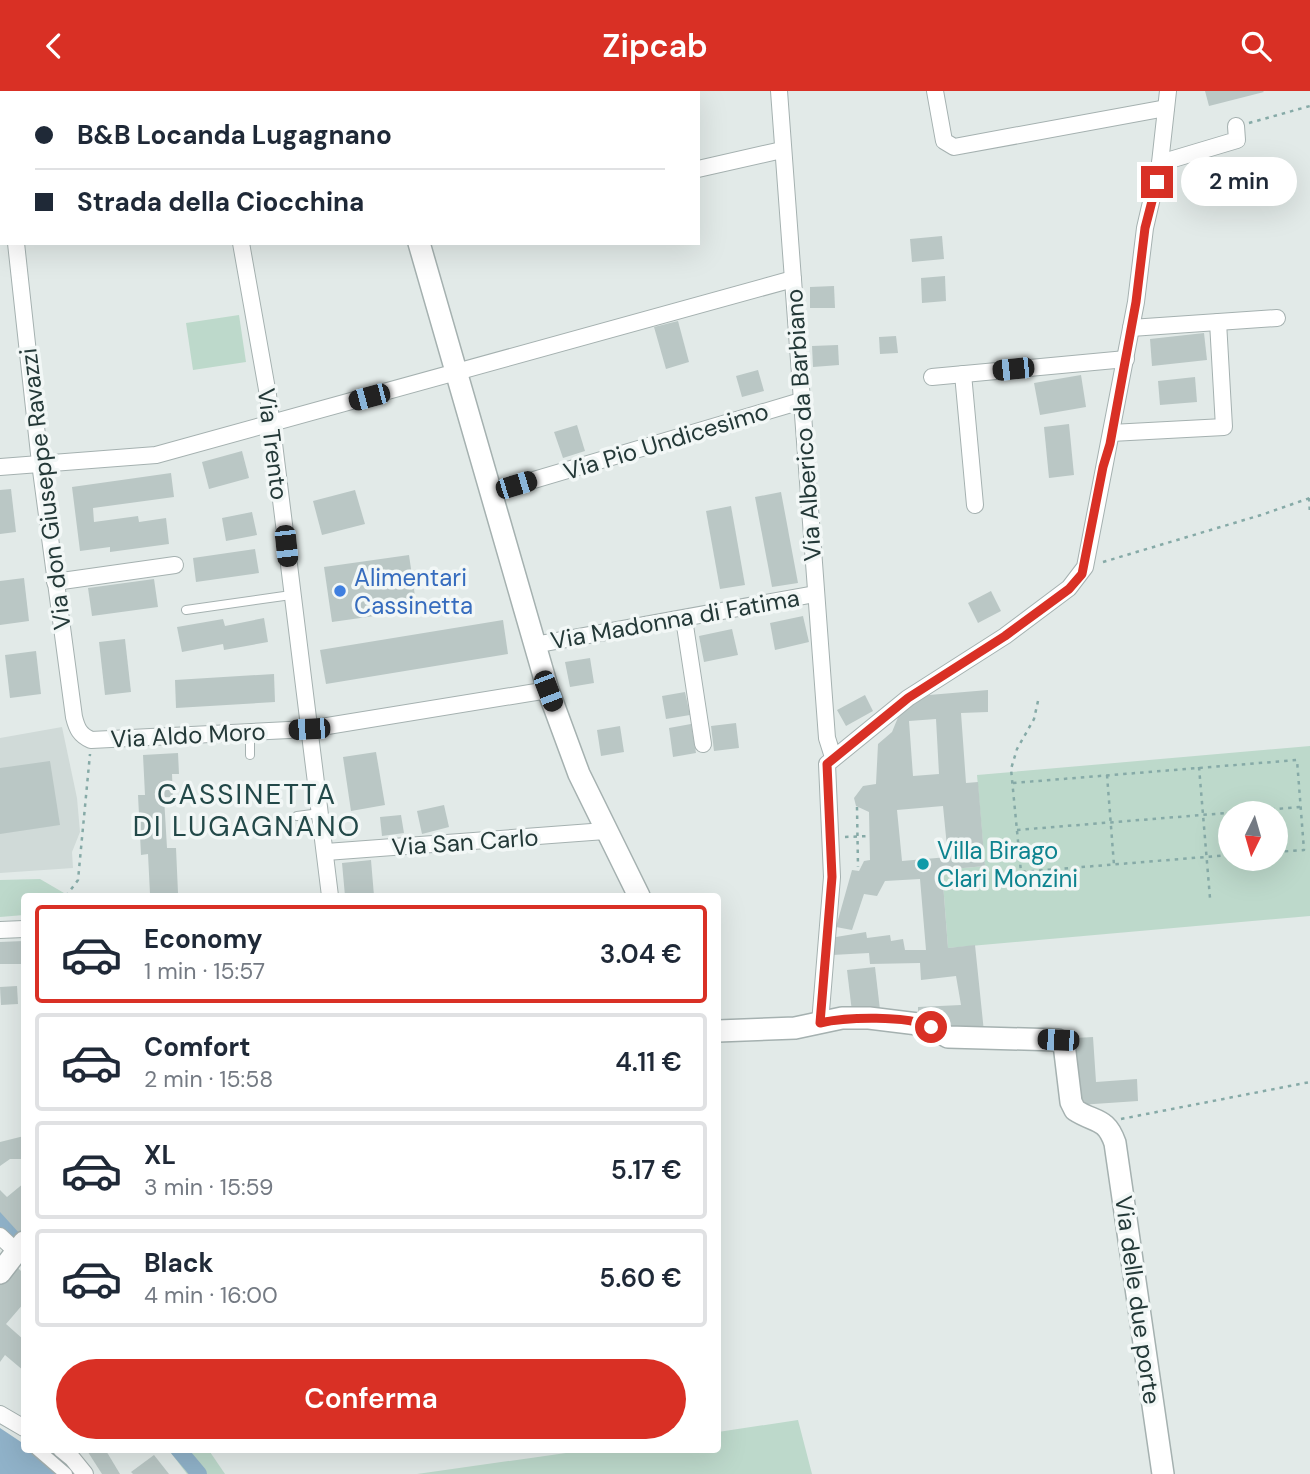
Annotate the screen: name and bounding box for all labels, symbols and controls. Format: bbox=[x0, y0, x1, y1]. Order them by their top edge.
text: Zipcab bbox=[602, 25, 708, 67]
icon: back bbox=[35, 27, 73, 65]
icon: search bbox=[1237, 27, 1275, 65]
text: B&B Locanda Lugagnano bbox=[77, 118, 392, 152]
callout: 2 min bbox=[1182, 157, 1297, 207]
route end bbox=[1141, 166, 1173, 198]
text: 2 min bbox=[1209, 166, 1269, 196]
text: Strada della Ciocchina bbox=[77, 185, 364, 219]
street label: Via Alberico da Barbiano bbox=[778, 288, 828, 562]
street label: Via don Giuseppe Ravazzi bbox=[12, 346, 78, 632]
car bbox=[992, 356, 1035, 382]
car bbox=[346, 381, 393, 413]
street label: Via Trento bbox=[251, 386, 295, 502]
street label: Via Pio Undicesimo bbox=[560, 395, 772, 487]
car bbox=[493, 469, 540, 501]
car bbox=[274, 524, 299, 568]
place label: Alimentari Cassinetta bbox=[354, 562, 473, 621]
street label: Via Madonna di Fatima bbox=[548, 582, 802, 656]
marker: Alimentari Cassinetta bbox=[332, 583, 348, 599]
car bbox=[531, 668, 566, 714]
street label: Via Aldo Moro bbox=[110, 715, 266, 755]
car bbox=[288, 717, 331, 741]
district label: CASSINETTA DI LUGAGNANO bbox=[133, 776, 361, 845]
north arrow bbox=[1218, 801, 1288, 871]
map controls bbox=[1218, 801, 1288, 871]
street label: Via San Carlo bbox=[391, 821, 539, 863]
place label: Villa Birago Clari Monzini bbox=[937, 835, 1078, 894]
marker: Villa Birago Clari Monzini bbox=[915, 856, 931, 872]
text: Economy bbox=[144, 922, 262, 956]
icon: car bbox=[60, 923, 123, 986]
text: 3.04 € bbox=[600, 937, 682, 971]
text: 1 min · 15:57 bbox=[144, 956, 265, 986]
route start bbox=[915, 1011, 947, 1043]
car bbox=[1037, 1029, 1080, 1051]
text: Comfort bbox=[144, 1030, 250, 1064]
icon: car bbox=[60, 1031, 123, 1094]
text: 4.11 € bbox=[615, 1045, 682, 1079]
text: 2 min · 15:58 bbox=[144, 1064, 273, 1094]
text: XL bbox=[144, 1138, 176, 1172]
icon: car bbox=[60, 1139, 123, 1202]
text: 5.17 € bbox=[611, 1153, 682, 1187]
text: 3 min · 15:59 bbox=[144, 1172, 273, 1202]
street label: Via delle due porte bbox=[1108, 1194, 1168, 1406]
text: Black bbox=[144, 1246, 214, 1280]
icon: car bbox=[60, 1247, 123, 1310]
text: 5.60 € bbox=[599, 1261, 682, 1295]
text: 4 min · 16:00 bbox=[144, 1280, 278, 1310]
button: Conferma bbox=[56, 1359, 686, 1439]

